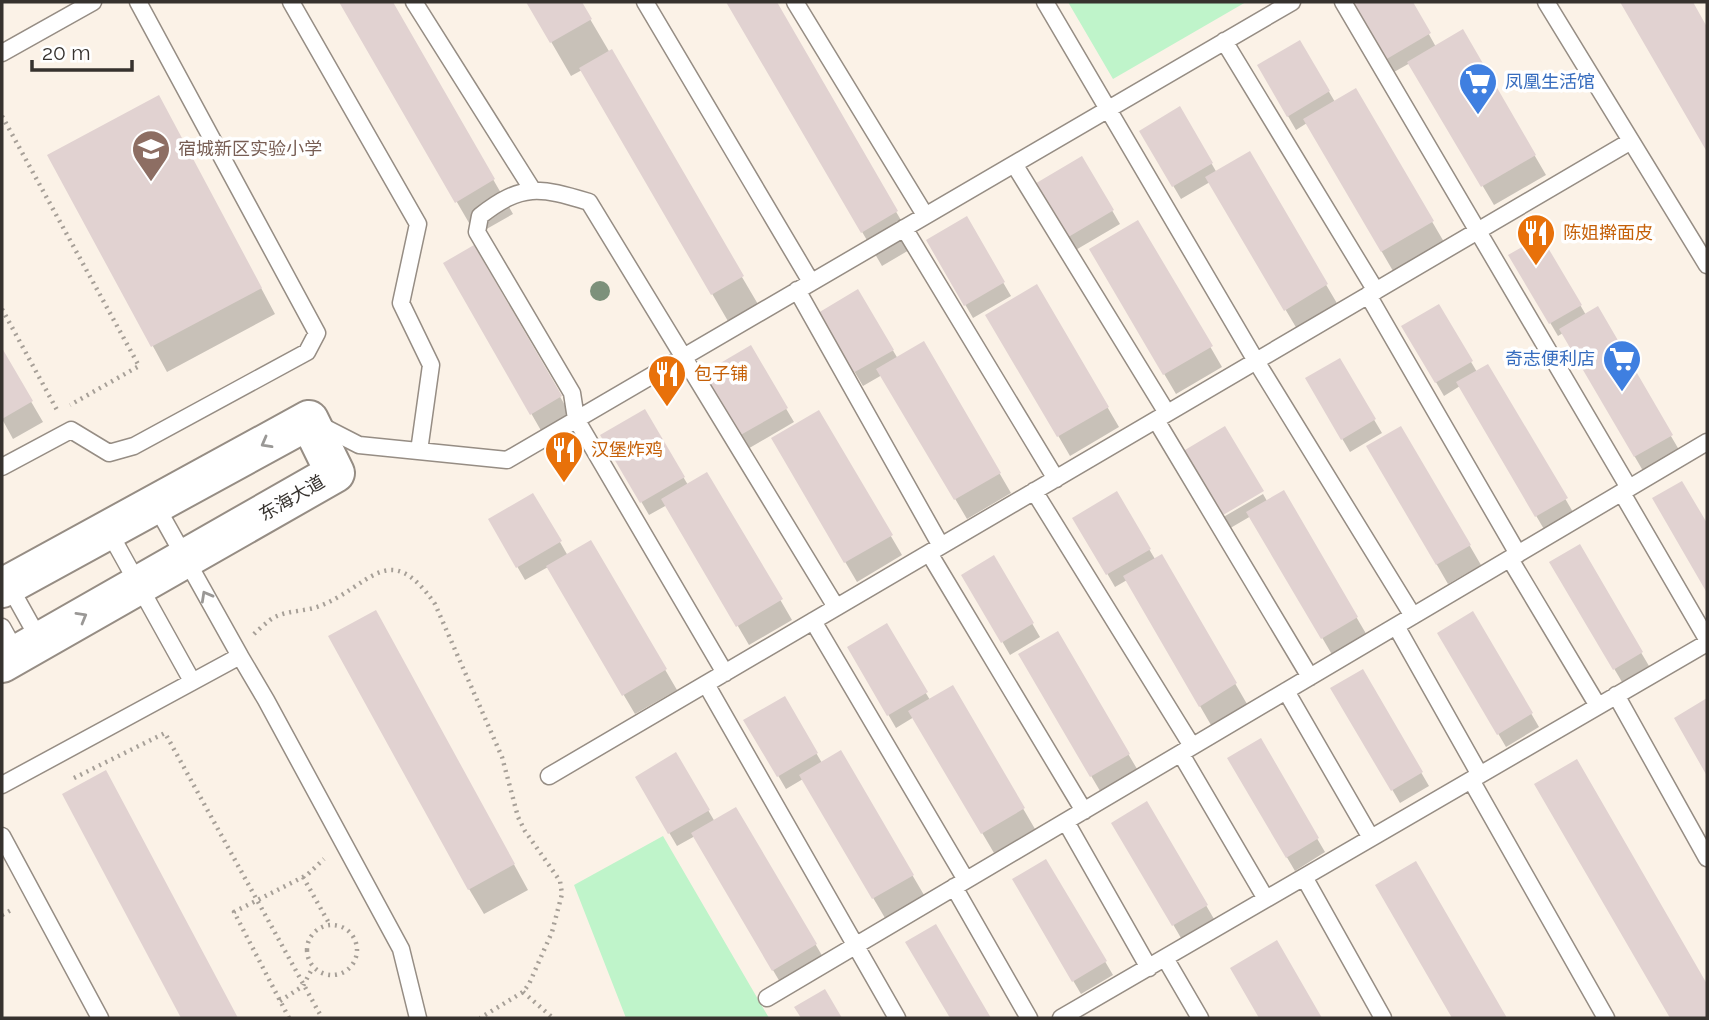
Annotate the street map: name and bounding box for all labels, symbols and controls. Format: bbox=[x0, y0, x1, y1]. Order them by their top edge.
scale bar bbox=[32, 28, 131, 72]
text: 20 m bbox=[42, 40, 90, 65]
supermarket icon: 凤凰生活馆 bbox=[1457, 61, 1499, 116]
place label: 凤凰生活馆 bbox=[1505, 71, 1595, 92]
school or university icon: 宿城新区实验小学 bbox=[130, 128, 172, 183]
place label: 宿城新区实验小学 bbox=[178, 138, 322, 159]
restaurant icon: 陈姐擀面皮 bbox=[1515, 212, 1557, 267]
place label: 陈姐擀面皮 bbox=[1563, 222, 1653, 243]
supermarket icon: 奇志便利店 bbox=[1601, 338, 1643, 393]
place label: 奇志便利店 bbox=[1505, 348, 1595, 369]
restaurant icon: 包子铺 bbox=[646, 353, 688, 408]
place label: 包子铺 bbox=[694, 363, 748, 384]
restaurant icon: 汉堡炸鸡 bbox=[543, 429, 585, 484]
one-way arrow bbox=[261, 435, 274, 449]
place label: 汉堡炸鸡 bbox=[591, 439, 663, 460]
street label: 东海大道 bbox=[255, 470, 328, 525]
one-way arrow bbox=[201, 591, 214, 603]
one-way arrow bbox=[75, 612, 88, 625]

